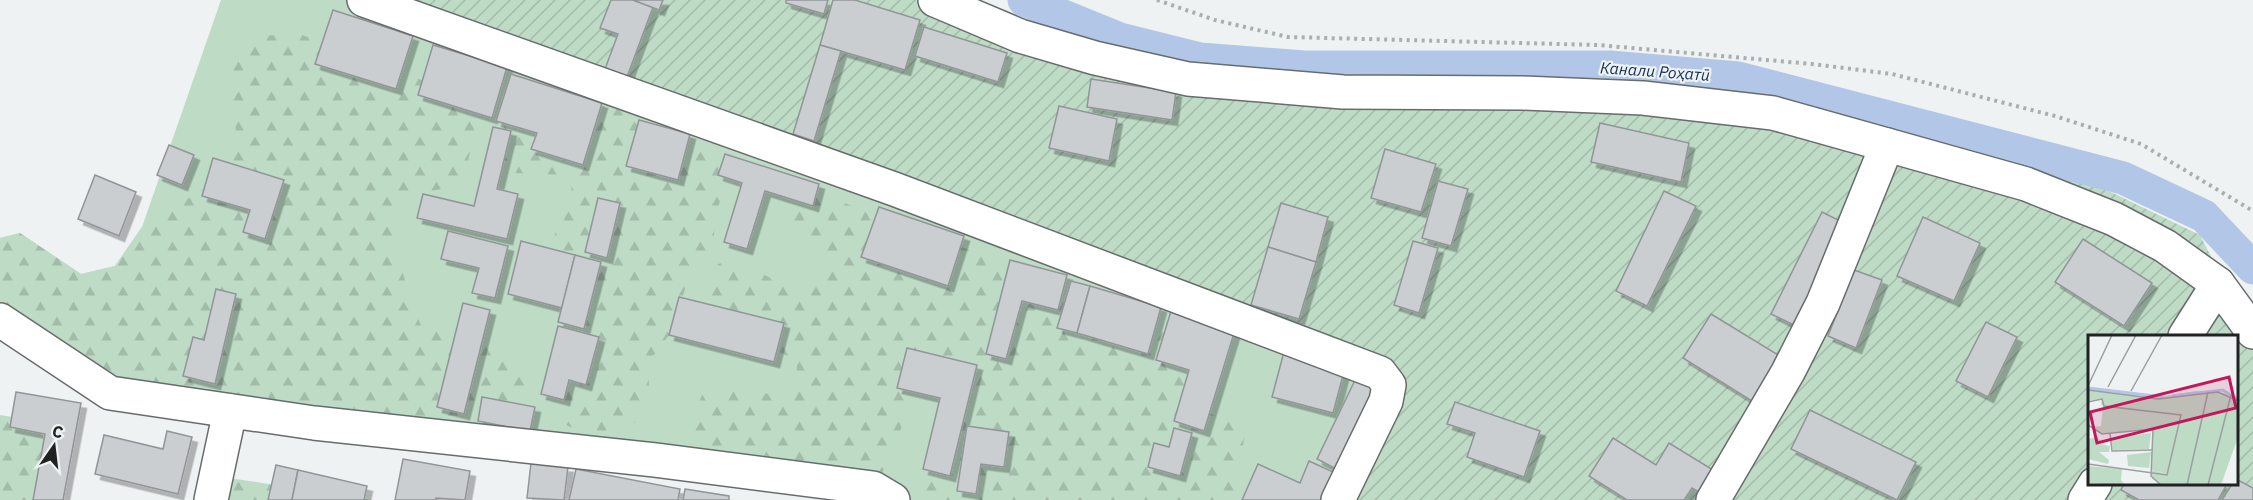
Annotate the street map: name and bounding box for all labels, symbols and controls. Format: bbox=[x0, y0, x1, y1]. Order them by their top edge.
water label: Канали Роҳатӣ bbox=[1599, 57, 1711, 85]
inset map bbox=[2088, 335, 2238, 485]
north arrow bbox=[24, 416, 84, 476]
text: С bbox=[50, 420, 65, 442]

